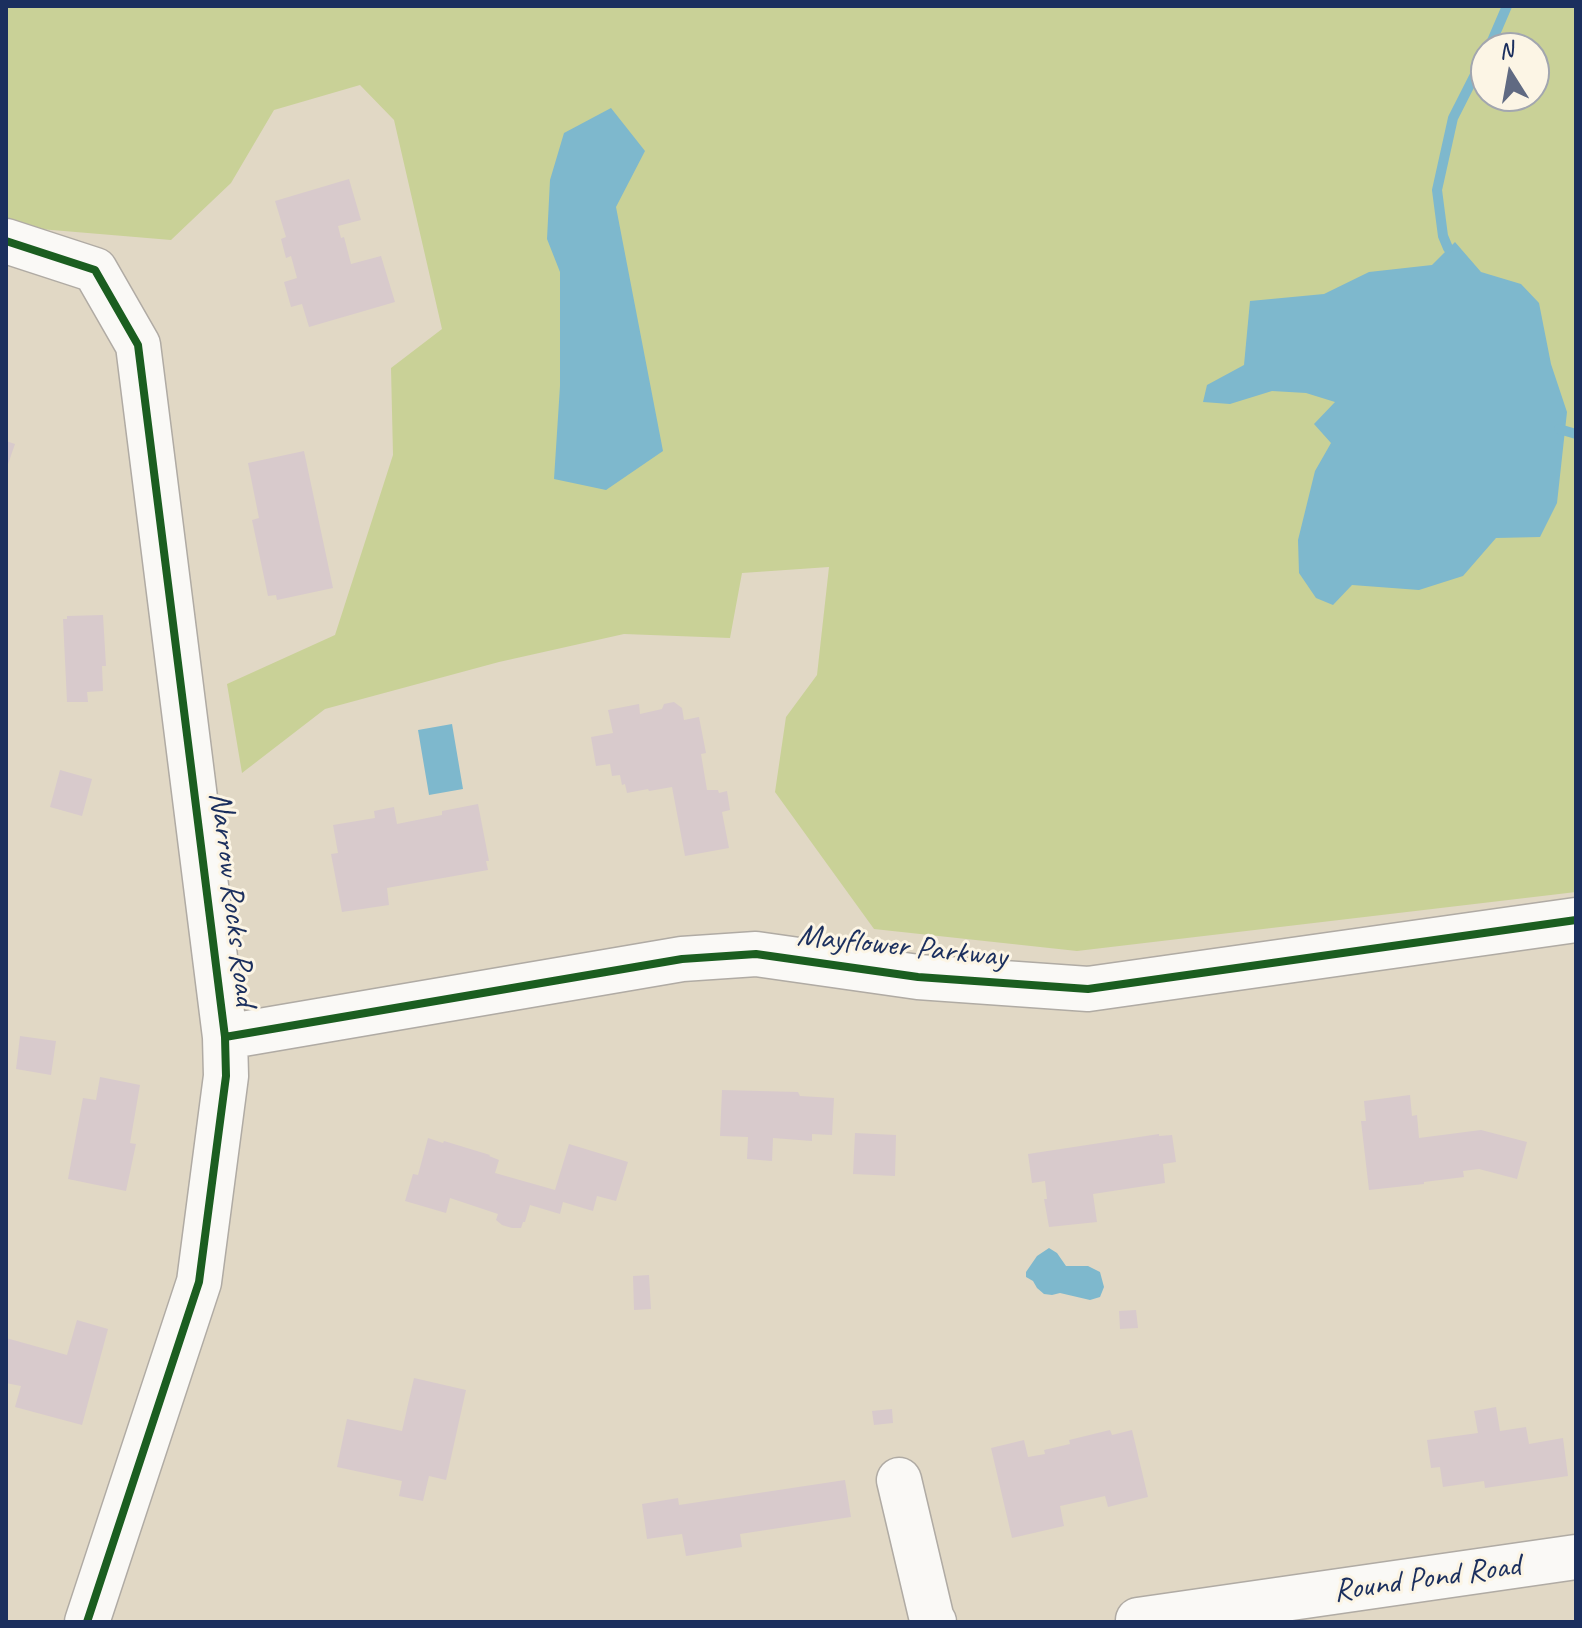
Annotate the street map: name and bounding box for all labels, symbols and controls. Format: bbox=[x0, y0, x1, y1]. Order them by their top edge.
north arrow bbox=[1470, 32, 1550, 112]
text: N bbox=[1496, 35, 1515, 65]
street label: Narrow Rocks Road bbox=[200, 790, 264, 1008]
street label: Mayflower Parkway bbox=[795, 917, 1009, 977]
street label: Round Pond Road bbox=[1331, 1547, 1523, 1611]

